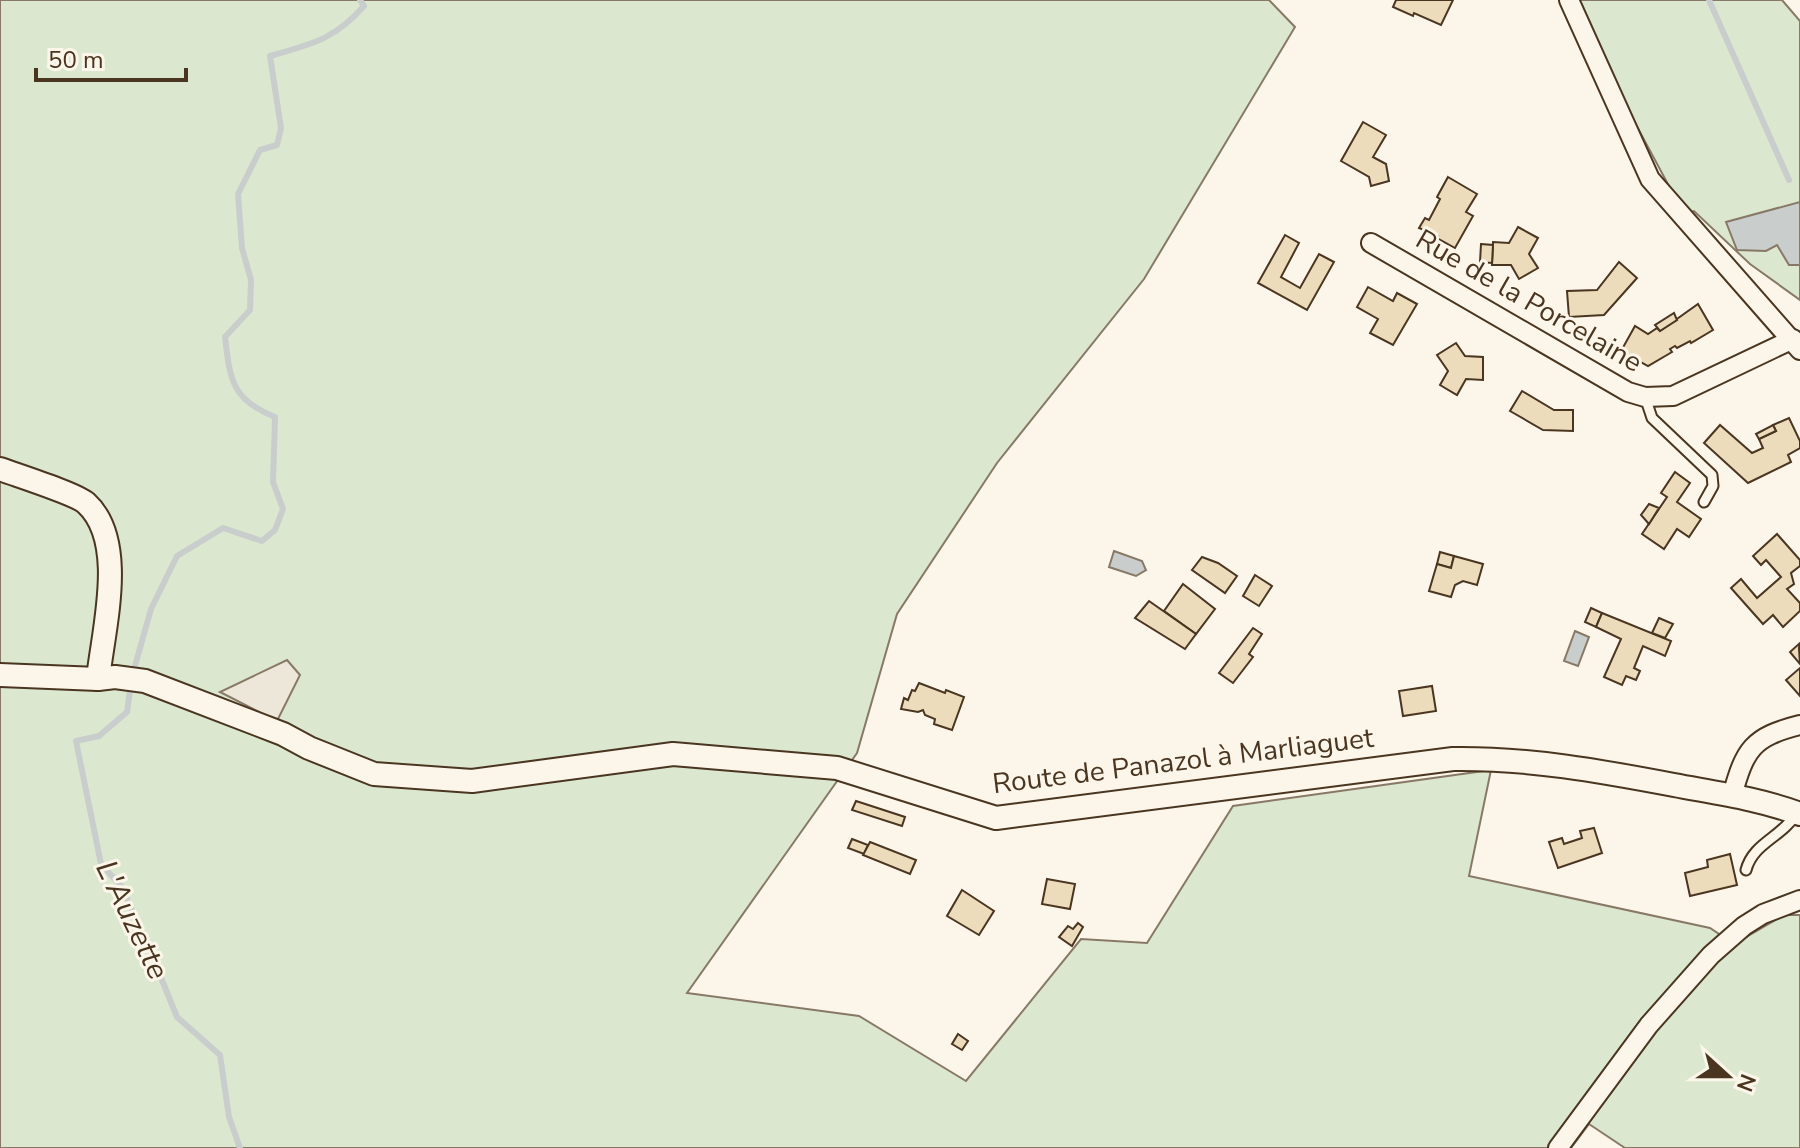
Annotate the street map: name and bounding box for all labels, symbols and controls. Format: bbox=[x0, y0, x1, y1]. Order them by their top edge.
scale bar bbox=[36, 32, 186, 82]
text: 50 m bbox=[48, 44, 104, 76]
street label: Rue de la Porcelaine bbox=[1409, 221, 1649, 381]
street label: Route de Panazol à Marliaguet bbox=[990, 719, 1376, 803]
water label: L'Auzette bbox=[86, 854, 178, 986]
north arrow bbox=[1688, 1036, 1768, 1116]
text: N bbox=[1729, 1070, 1763, 1096]

